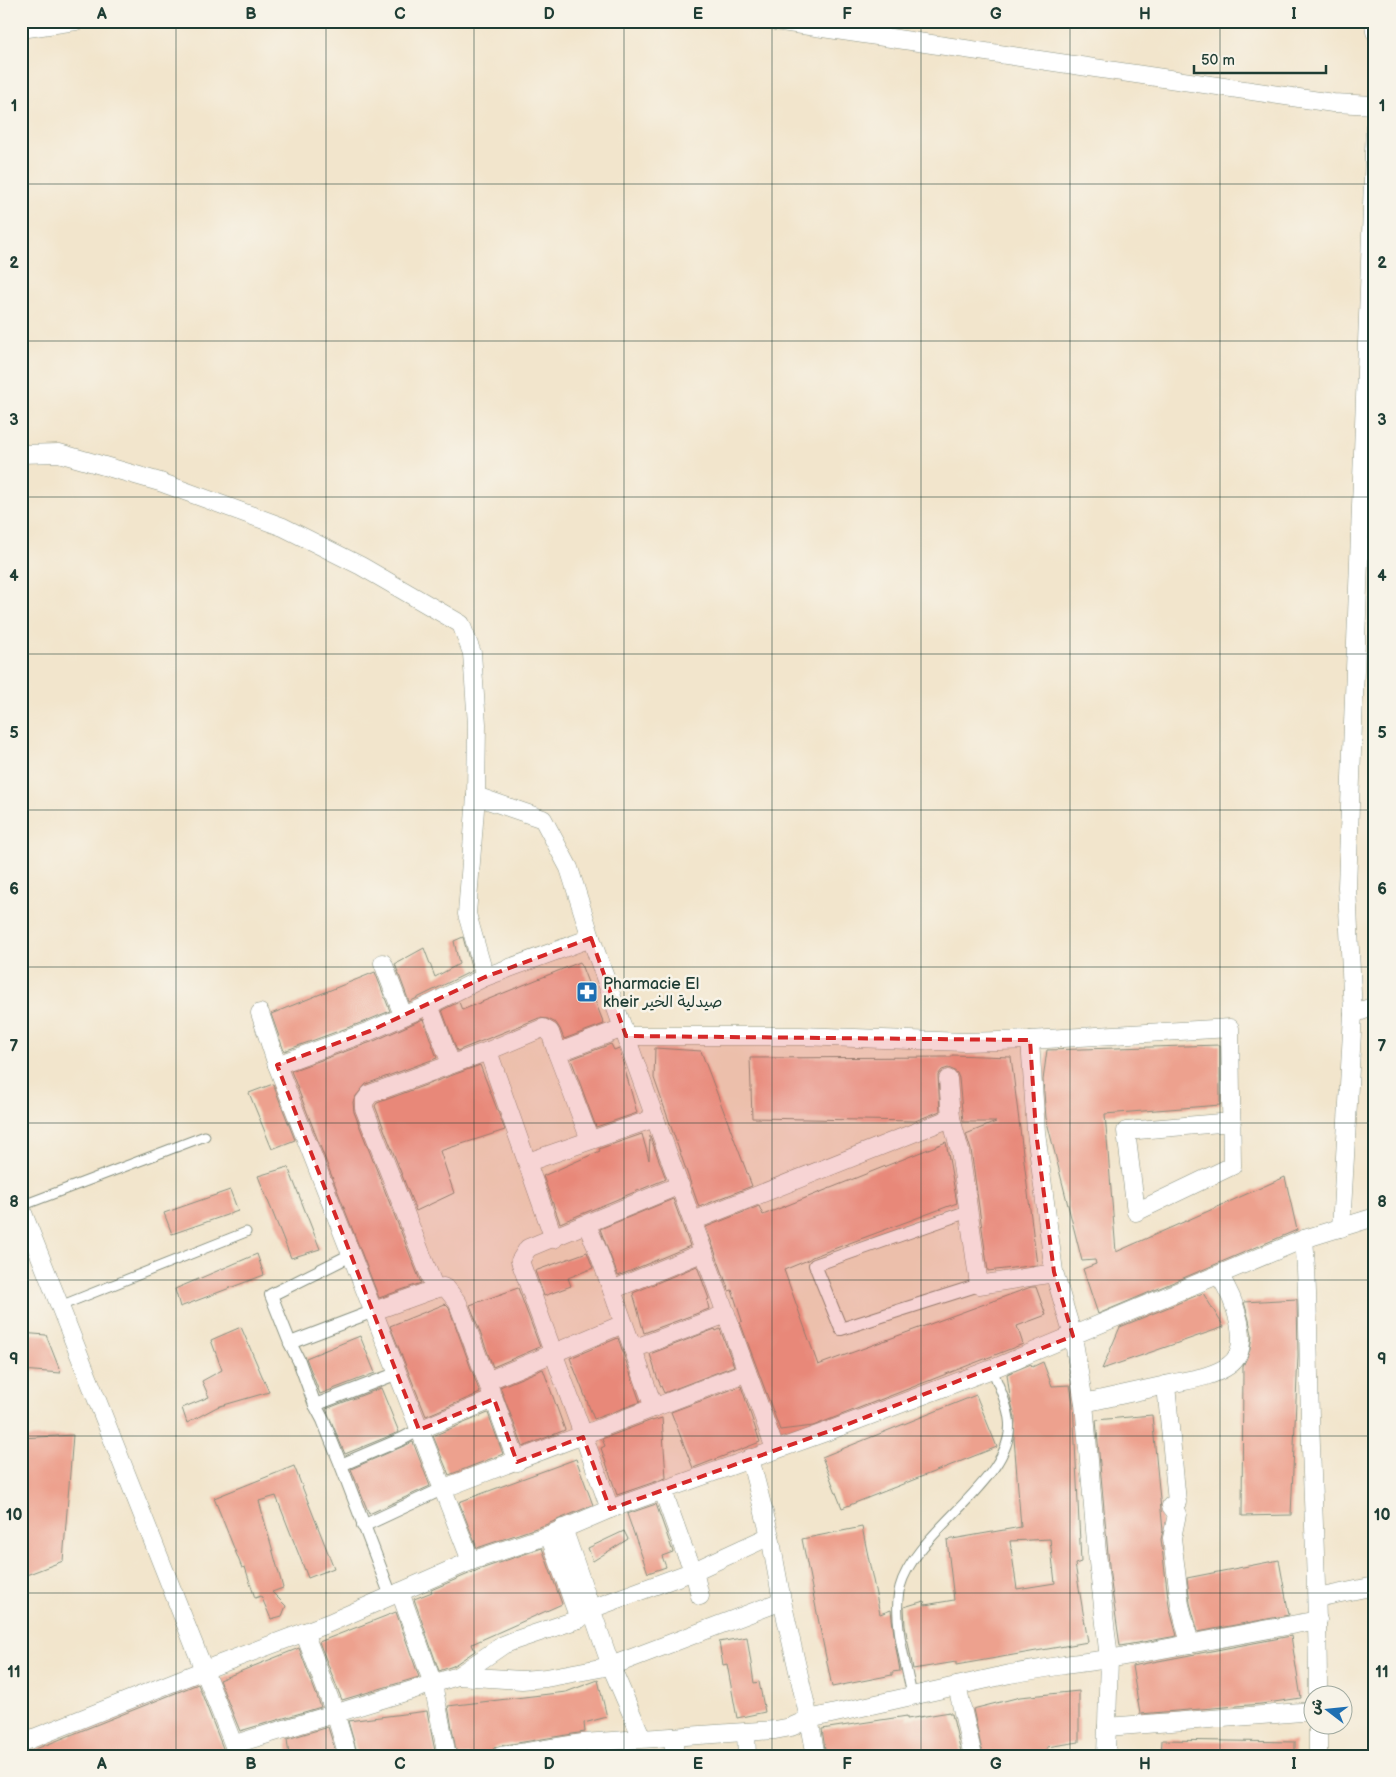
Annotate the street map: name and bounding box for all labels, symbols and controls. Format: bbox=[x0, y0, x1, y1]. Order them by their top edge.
text: A bbox=[96, 5, 107, 24]
text: B bbox=[245, 5, 257, 24]
text: C bbox=[394, 5, 406, 24]
text: D bbox=[543, 5, 555, 24]
text: E bbox=[693, 5, 703, 24]
text: F bbox=[842, 5, 852, 24]
text: G bbox=[990, 5, 1002, 24]
text: H bbox=[1139, 5, 1151, 24]
text: I bbox=[1291, 5, 1297, 24]
scale bar bbox=[1194, 42, 1326, 74]
text: 50 m bbox=[1201, 51, 1235, 70]
text: 1 bbox=[11, 97, 17, 116]
text: 1 bbox=[1379, 97, 1385, 116]
text: 2 bbox=[9, 254, 19, 273]
text: 2 bbox=[1377, 254, 1387, 273]
text: 3 bbox=[9, 411, 19, 430]
text: 3 bbox=[1377, 411, 1387, 430]
text: 4 bbox=[9, 567, 19, 586]
text: 4 bbox=[1377, 567, 1387, 586]
text: 5 bbox=[9, 724, 19, 743]
text: 5 bbox=[1377, 724, 1387, 743]
text: 6 bbox=[9, 880, 19, 899]
text: 6 bbox=[1377, 880, 1387, 899]
place label: Pharmacie El kheir صيدلية الخير bbox=[603, 975, 722, 1012]
pharmacy icon: Pharmacie El kheir صيدلية الخير bbox=[575, 980, 599, 1004]
text: 7 bbox=[10, 1037, 19, 1056]
text: 7 bbox=[1378, 1037, 1387, 1056]
text: 8 bbox=[9, 1193, 19, 1212]
text: 8 bbox=[1377, 1193, 1387, 1212]
text: 9 bbox=[9, 1350, 19, 1369]
text: 9 bbox=[1377, 1350, 1387, 1369]
text: 10 bbox=[6, 1506, 22, 1525]
text: 10 bbox=[1374, 1506, 1390, 1525]
text: 11 bbox=[7, 1663, 21, 1682]
text: 11 bbox=[1375, 1663, 1389, 1682]
north arrow bbox=[1304, 1684, 1354, 1734]
text: ش bbox=[1306, 1697, 1326, 1716]
text: A bbox=[96, 1755, 107, 1774]
text: B bbox=[245, 1755, 257, 1774]
text: C bbox=[394, 1755, 406, 1774]
text: D bbox=[543, 1755, 555, 1774]
text: E bbox=[693, 1755, 703, 1774]
text: F bbox=[842, 1755, 852, 1774]
text: G bbox=[990, 1755, 1002, 1774]
text: H bbox=[1139, 1755, 1151, 1774]
text: I bbox=[1291, 1755, 1297, 1774]

